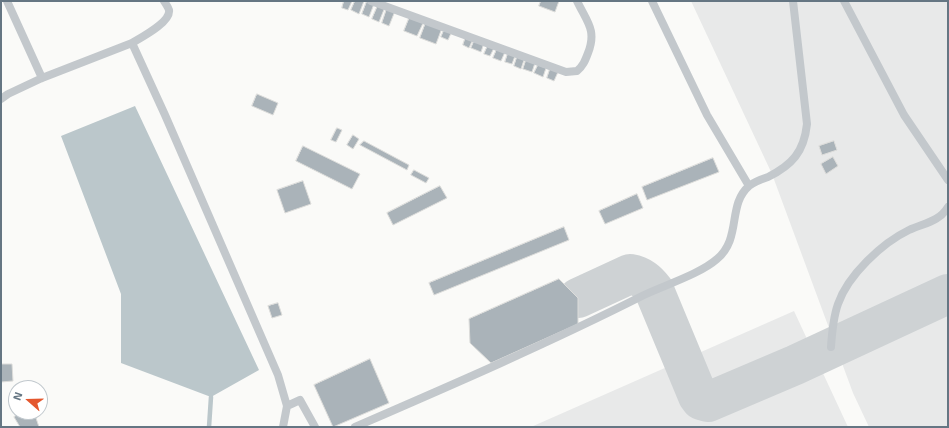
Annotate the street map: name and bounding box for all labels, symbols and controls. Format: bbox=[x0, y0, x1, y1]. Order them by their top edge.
north arrow bbox=[8, 380, 48, 420]
text: N bbox=[10, 390, 25, 402]

